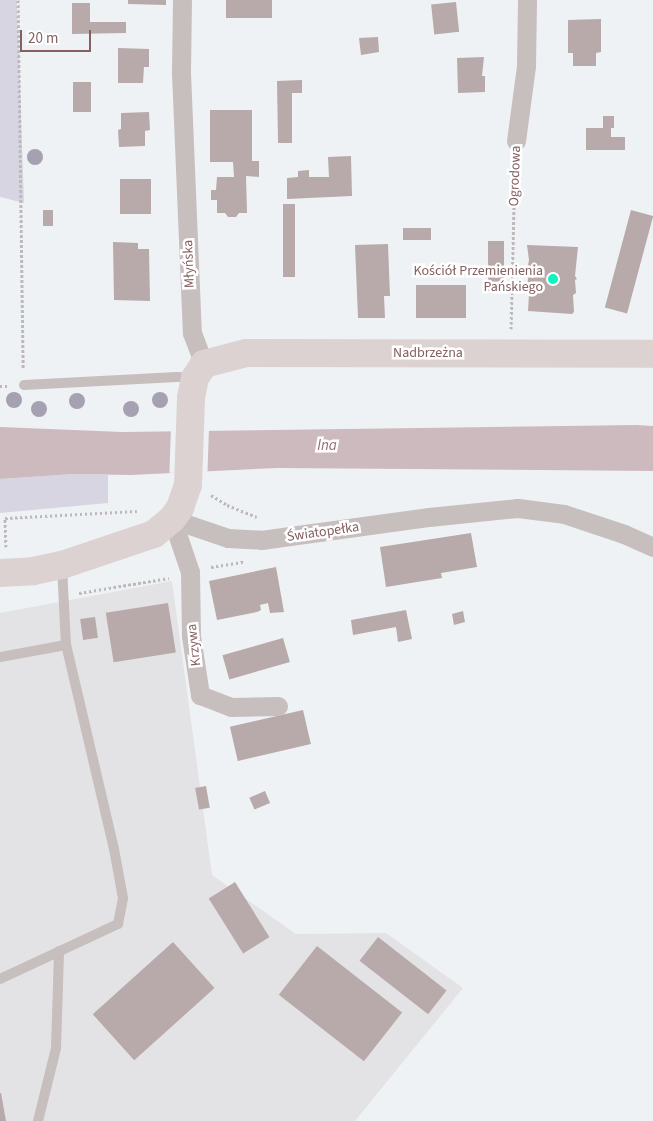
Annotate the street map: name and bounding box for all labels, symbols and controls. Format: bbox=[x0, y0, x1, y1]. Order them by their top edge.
scale bar bbox=[22, 20, 94, 52]
text: 20 m bbox=[28, 28, 58, 49]
street label: Ogrodowa bbox=[506, 145, 524, 207]
street label: Młyńska bbox=[180, 240, 198, 288]
place label: Kościół Przemienienia Pańskiego bbox=[414, 263, 543, 296]
marker: Kościół Przemienienia Pańskiego bbox=[547, 273, 559, 285]
street label: Nadbrzeżna bbox=[393, 345, 463, 361]
water label: Ina bbox=[317, 437, 337, 455]
street label: Światopełka bbox=[286, 519, 360, 545]
street label: Krzywa bbox=[183, 623, 205, 667]

